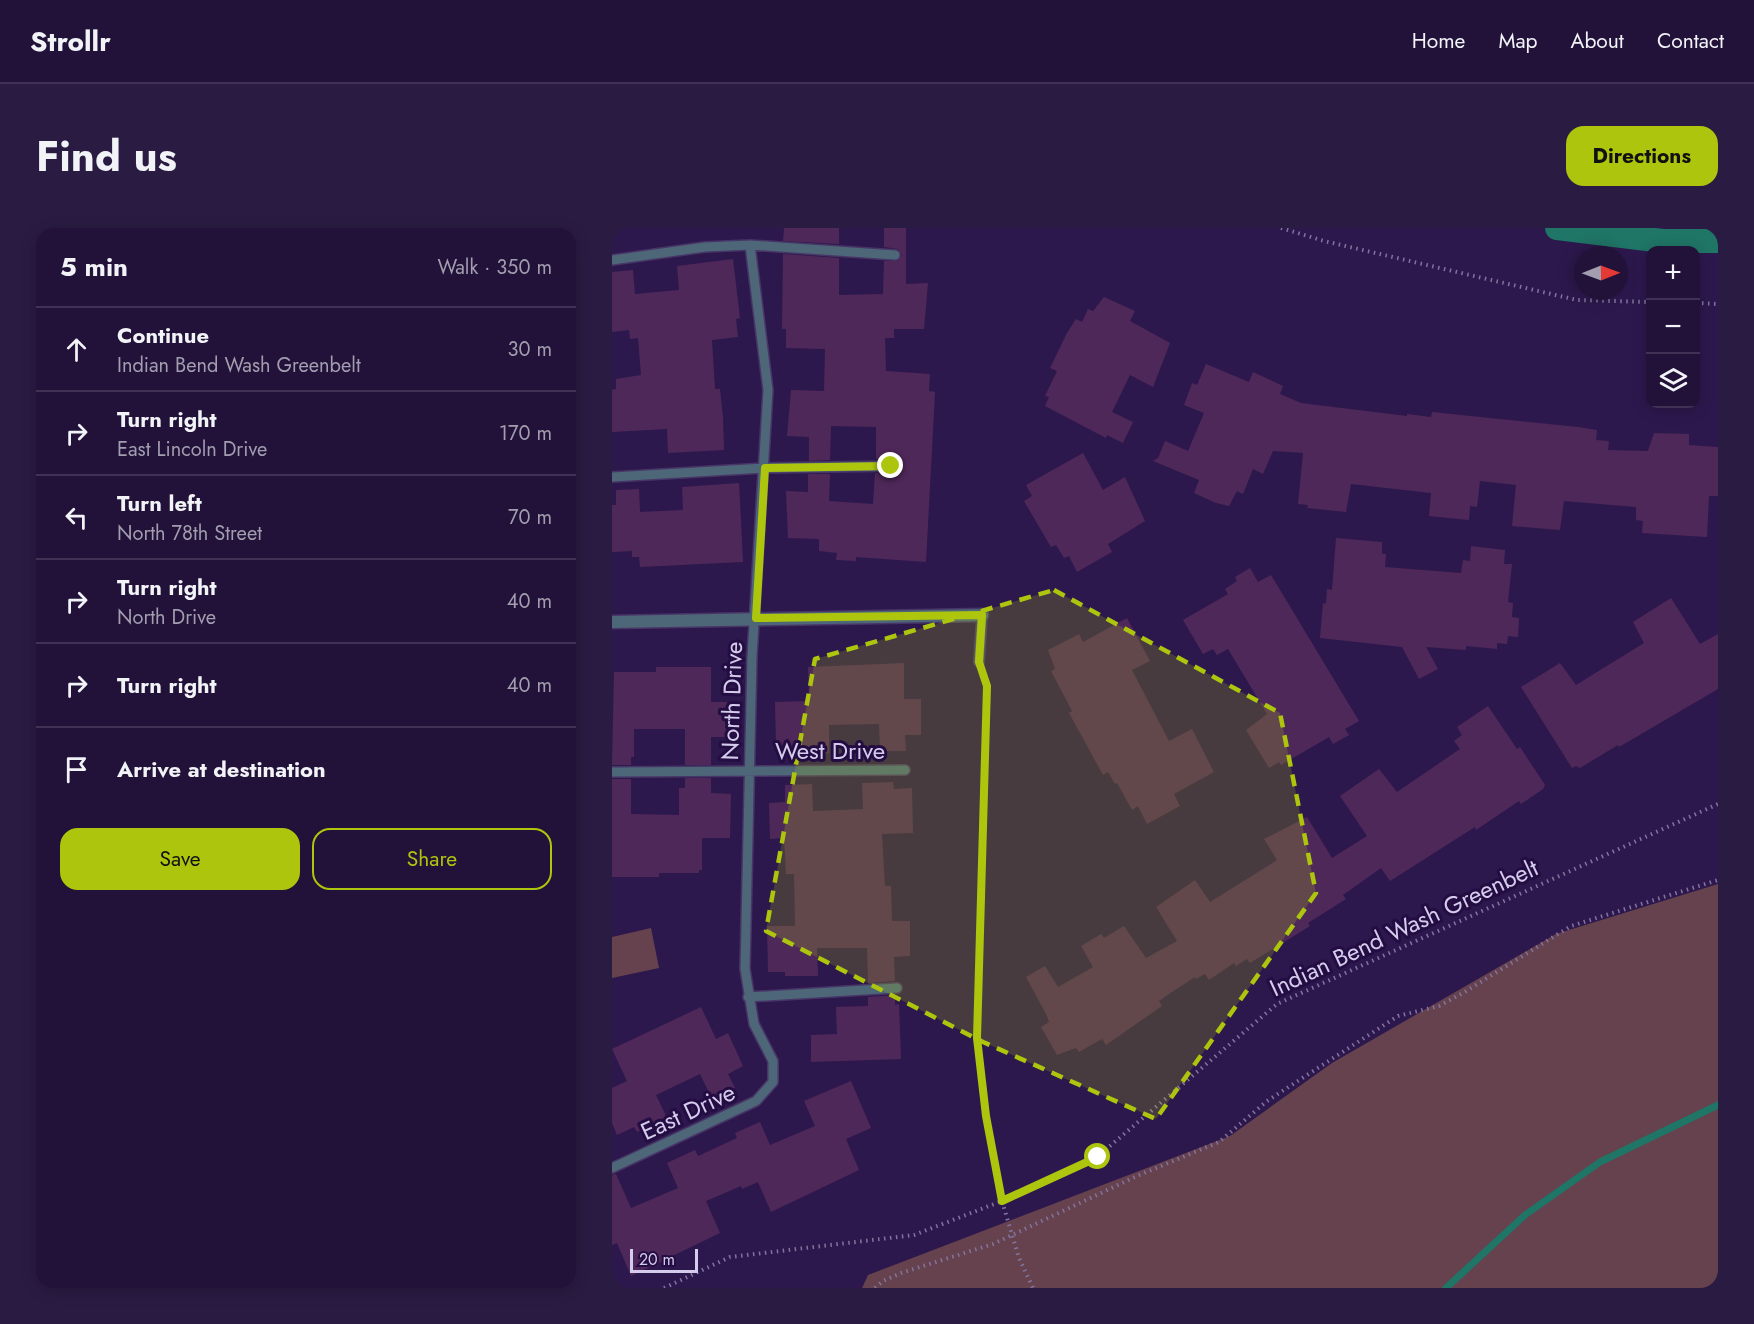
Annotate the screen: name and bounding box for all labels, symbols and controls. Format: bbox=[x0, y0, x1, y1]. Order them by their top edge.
text: Strollr bbox=[30, 21, 111, 62]
text: Home bbox=[1412, 26, 1465, 56]
text: Map bbox=[1498, 26, 1538, 56]
text: About bbox=[1571, 26, 1624, 56]
text: Contact bbox=[1657, 26, 1724, 56]
text: Find us bbox=[36, 126, 177, 187]
button: Directions bbox=[1566, 126, 1718, 186]
north arrow bbox=[1574, 246, 1628, 300]
map controls bbox=[1646, 246, 1700, 408]
button: + bbox=[1646, 246, 1700, 300]
text: 5 min bbox=[60, 248, 128, 286]
text: Walk · 350 m bbox=[437, 253, 552, 282]
button: − bbox=[1646, 300, 1700, 354]
text: Continue bbox=[117, 319, 209, 351]
icon: ahead bbox=[60, 333, 93, 366]
text: 30 m bbox=[507, 335, 552, 364]
text: Indian Bend Wash Greenbelt bbox=[117, 351, 361, 380]
button: layers bbox=[1646, 354, 1700, 408]
text: Turn right bbox=[117, 403, 217, 435]
icon: right bbox=[60, 417, 93, 450]
text: 170 m bbox=[499, 419, 552, 448]
text: East Lincoln Drive bbox=[117, 435, 267, 464]
route end bbox=[877, 452, 903, 478]
text: Turn left bbox=[117, 487, 202, 519]
icon: left bbox=[60, 501, 93, 534]
text: 70 m bbox=[508, 503, 552, 532]
text: North 78th Street bbox=[117, 519, 262, 548]
text: Turn right bbox=[117, 571, 217, 603]
icon: right bbox=[60, 585, 93, 618]
text: 40 m bbox=[507, 587, 552, 616]
text: North Drive bbox=[117, 603, 216, 632]
street label: North Drive bbox=[712, 641, 751, 761]
icon: right bbox=[60, 669, 93, 702]
text: Turn right bbox=[117, 669, 217, 701]
text: 40 m bbox=[507, 671, 552, 700]
street label: West Drive bbox=[775, 733, 885, 768]
icon: arrive bbox=[60, 753, 93, 786]
text: Arrive at destination bbox=[117, 753, 326, 785]
button: Save bbox=[60, 828, 300, 890]
button: Share bbox=[312, 828, 552, 890]
street label: Indian Bend Wash Greenbelt bbox=[1264, 850, 1544, 1005]
street label: East Drive bbox=[635, 1074, 741, 1149]
route start bbox=[1084, 1143, 1110, 1169]
scale bar bbox=[630, 1246, 698, 1274]
text: 20 m bbox=[639, 1248, 675, 1271]

